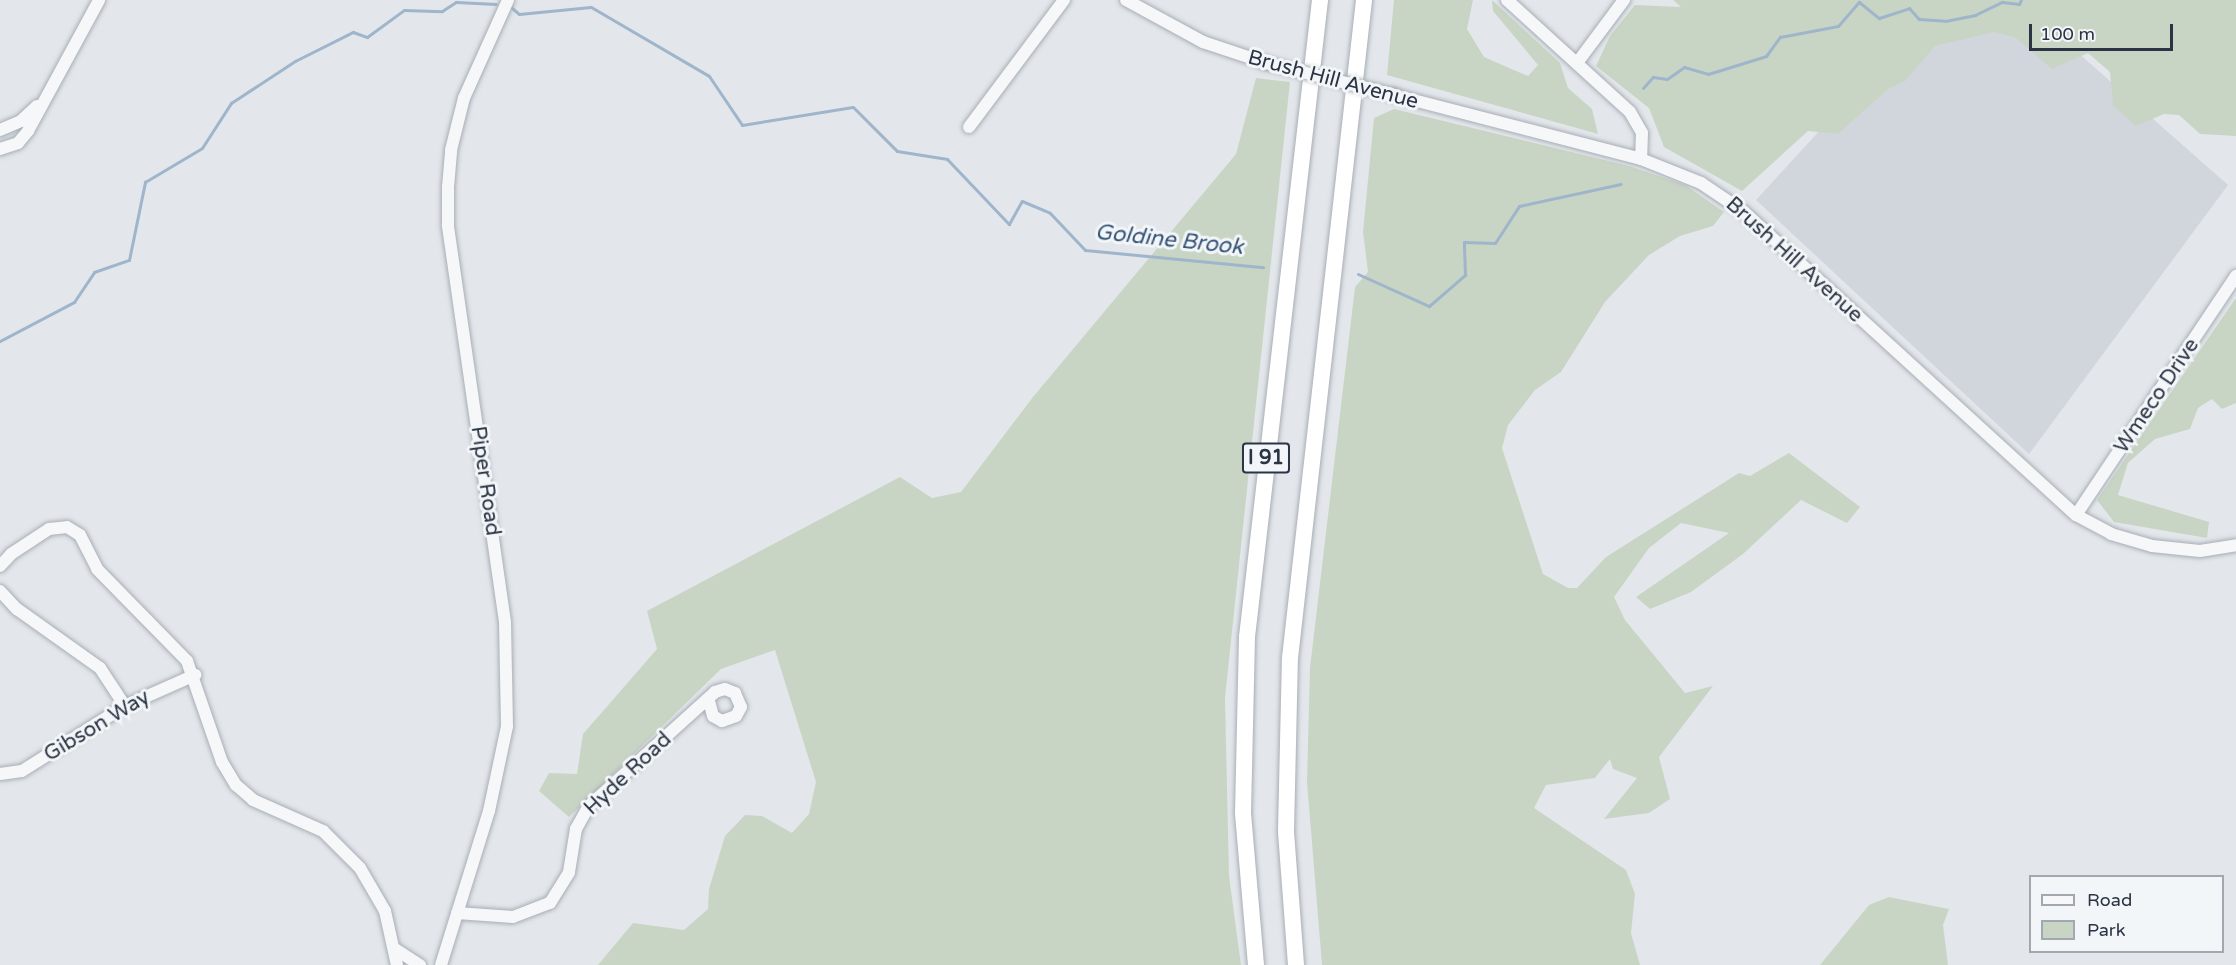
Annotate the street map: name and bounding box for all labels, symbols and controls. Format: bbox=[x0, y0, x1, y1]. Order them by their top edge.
scale bar bbox=[2032, 12, 2176, 50]
text: 100 m bbox=[2040, 23, 2095, 45]
street label: Brush Hill Avenue bbox=[1245, 45, 1421, 115]
street label: Brush Hill Avenue bbox=[1720, 192, 1868, 328]
water label: Goldine Brook bbox=[1094, 219, 1244, 261]
street label: Wmeco Drive bbox=[2109, 334, 2205, 458]
street label: Piper Road bbox=[465, 424, 505, 538]
road number: I 91 bbox=[1240, 441, 1292, 475]
street label: Gibson Way bbox=[40, 685, 154, 767]
street label: Hyde Road bbox=[579, 727, 677, 821]
legend bbox=[2029, 875, 2224, 953]
text: Road bbox=[2087, 889, 2132, 911]
text: Park bbox=[2087, 919, 2125, 941]

